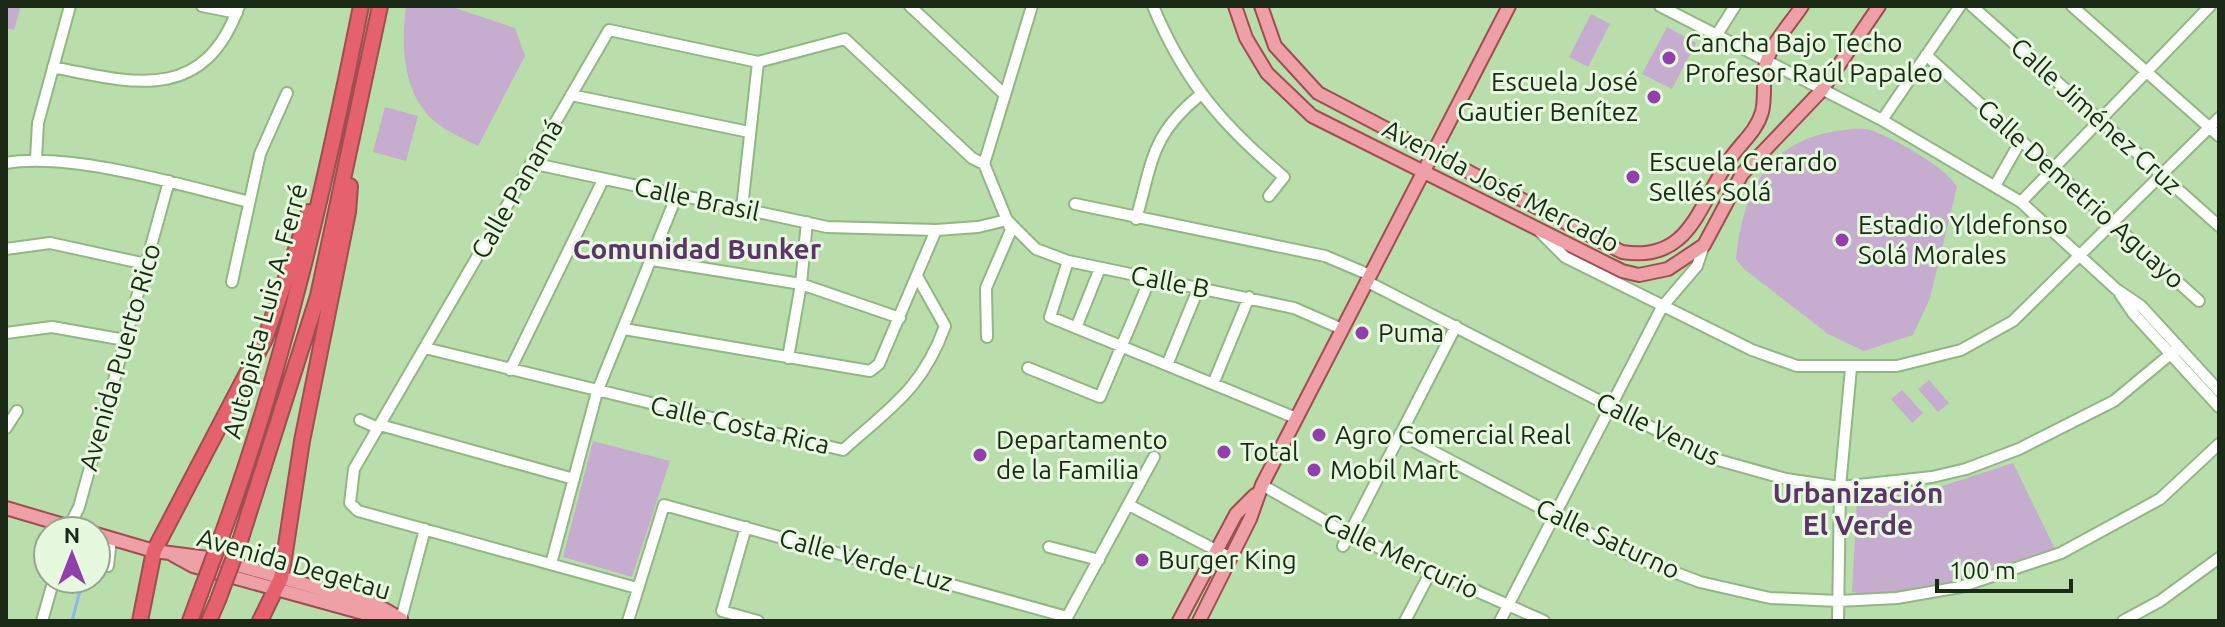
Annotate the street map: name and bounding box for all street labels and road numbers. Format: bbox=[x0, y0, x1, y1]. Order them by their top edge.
street label: Calle Jiménez Cruz bbox=[2005, 32, 2187, 200]
street label: Calle Demetrio Aguayo bbox=[1972, 93, 2191, 294]
street label: Avenida José Mercado bbox=[1378, 113, 1624, 258]
street label: Calle Panamá bbox=[465, 114, 568, 264]
street label: Calle Brasil bbox=[632, 171, 763, 226]
street label: Autopista Luis A. Ferré bbox=[216, 180, 313, 442]
street label: Avenida Puerto Rico bbox=[73, 240, 166, 474]
street label: Calle B bbox=[1128, 260, 1212, 303]
street label: Calle Venus bbox=[1592, 386, 1725, 471]
street label: Calle Costa Rica bbox=[648, 390, 833, 459]
street label: Calle Saturno bbox=[1532, 493, 1685, 584]
street label: Calle Mercurio bbox=[1319, 507, 1484, 604]
street label: Avenida Degetau bbox=[194, 522, 394, 605]
street label: Calle Verde Luz bbox=[776, 522, 956, 597]

